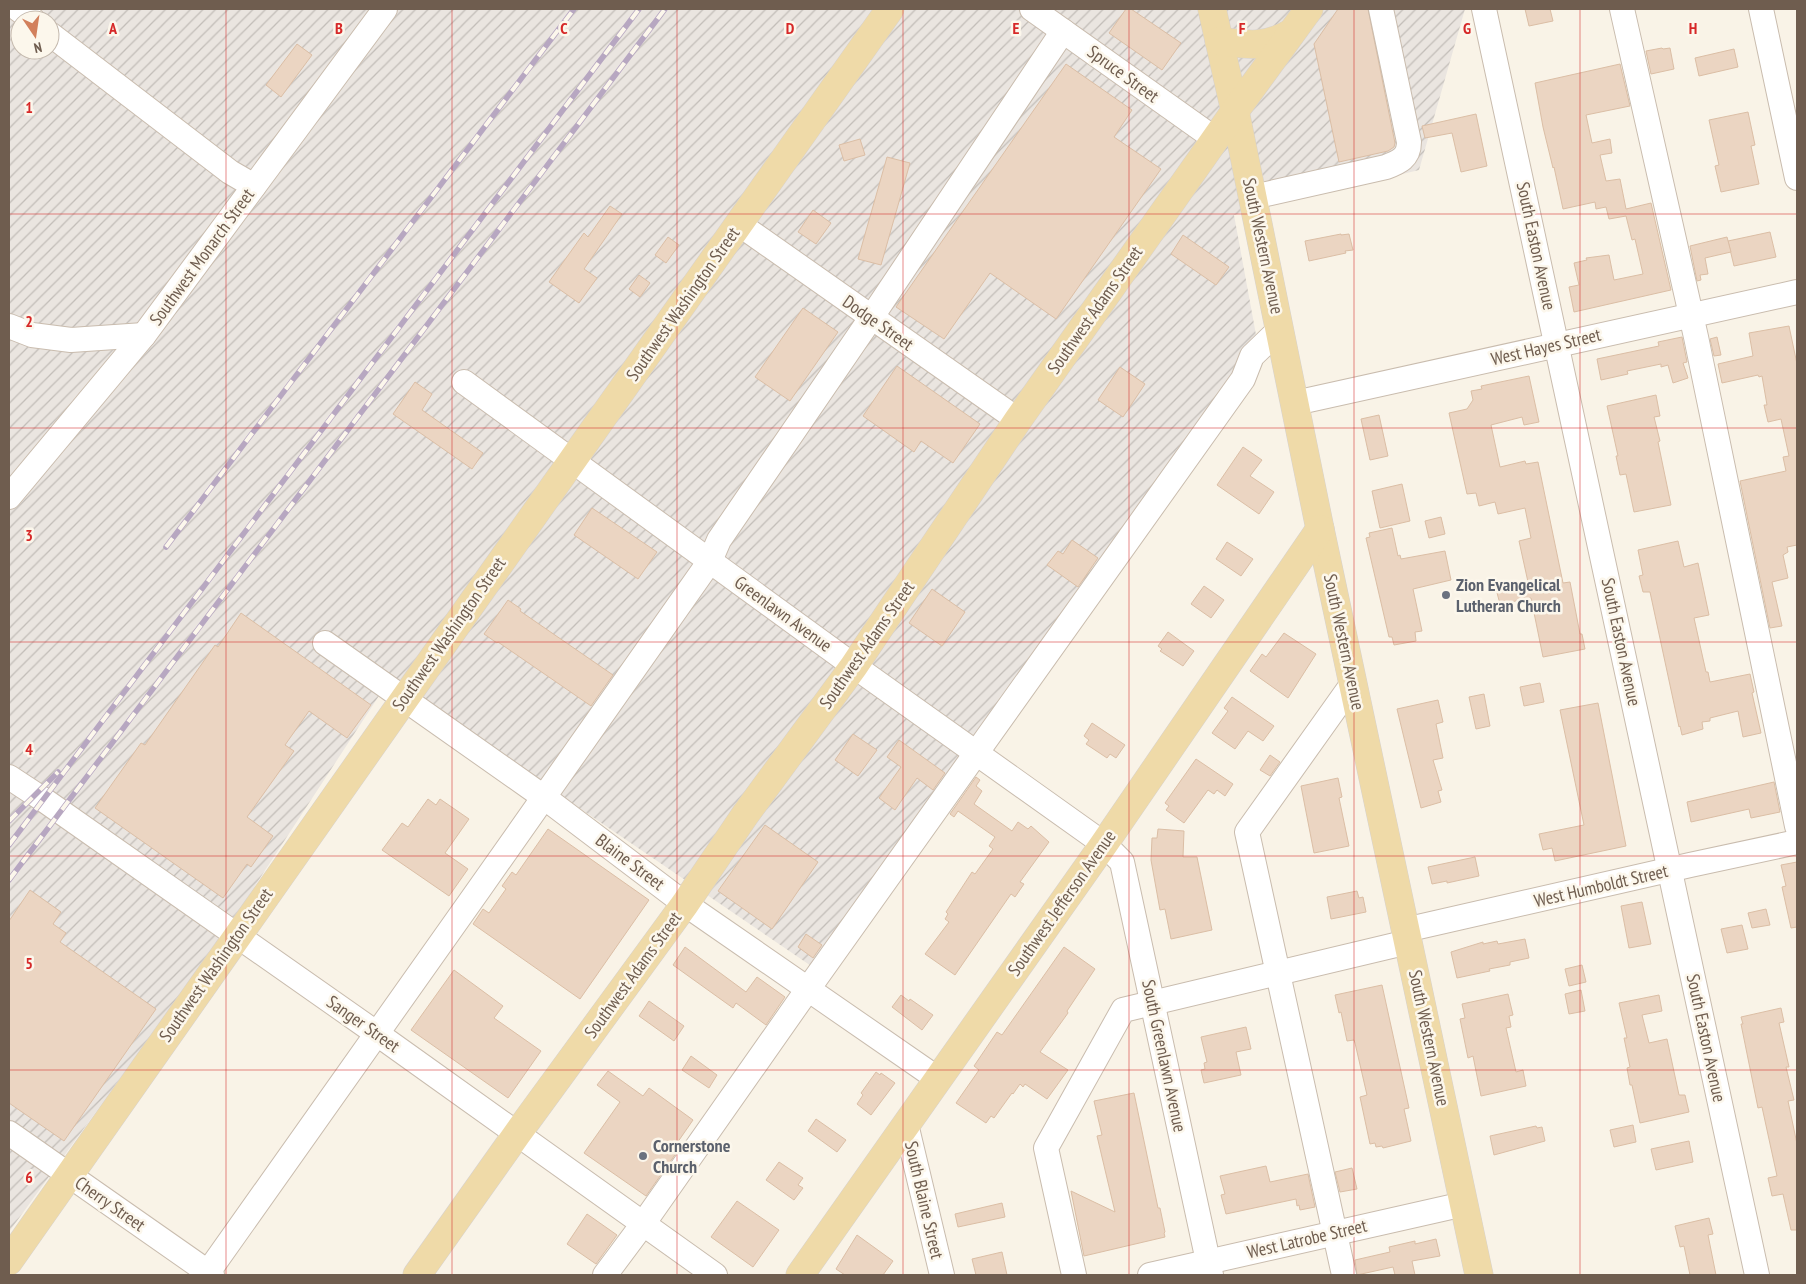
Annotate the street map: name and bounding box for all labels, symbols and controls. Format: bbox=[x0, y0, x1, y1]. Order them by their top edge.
north arrow bbox=[10, 10, 60, 60]
text: A bbox=[108, 18, 118, 38]
text: B bbox=[335, 18, 343, 38]
text: C bbox=[560, 18, 568, 38]
text: D bbox=[786, 18, 795, 38]
text: E bbox=[1013, 18, 1020, 38]
text: F bbox=[1239, 18, 1246, 38]
text: G bbox=[1463, 18, 1471, 38]
text: H bbox=[1689, 18, 1697, 38]
text: N bbox=[32, 38, 44, 57]
street label: Spruce Street bbox=[1083, 40, 1164, 107]
text: 1 bbox=[25, 97, 33, 117]
street label: South Western Avenue bbox=[1238, 176, 1289, 316]
street label: South Easton Avenue bbox=[1512, 180, 1561, 312]
street label: Southwest Monarch Street bbox=[144, 184, 259, 330]
street label: Southwest Washington Street bbox=[621, 222, 744, 385]
street label: Southwest Adams Street bbox=[1042, 241, 1147, 378]
street label: Dodge Street bbox=[838, 290, 918, 355]
text: 2 bbox=[25, 311, 33, 331]
street label: West Hayes Street bbox=[1489, 323, 1603, 370]
text: 3 bbox=[25, 525, 33, 545]
street label: Southwest Washington Street bbox=[387, 552, 510, 715]
street label: Greenlawn Avenue bbox=[730, 570, 837, 657]
street label: South Western Avenue bbox=[1319, 572, 1370, 712]
place label: Zion Evangelical Lutheran Church bbox=[1456, 573, 1561, 617]
street label: Southwest Adams Street bbox=[814, 576, 919, 713]
street label: South Easton Avenue bbox=[1597, 576, 1646, 708]
marker: Zion Evangelical Lutheran Church bbox=[1440, 589, 1452, 601]
text: 4 bbox=[25, 739, 33, 759]
street label: Southwest Jefferson Avenue bbox=[1003, 825, 1121, 980]
street label: Blaine Street bbox=[591, 828, 669, 895]
street label: West Humboldt Street bbox=[1532, 859, 1670, 912]
street label: Southwest Washington Street bbox=[154, 883, 277, 1046]
street label: Southwest Adams Street bbox=[579, 907, 686, 1042]
text: 5 bbox=[25, 953, 33, 973]
street label: South Western Avenue bbox=[1404, 968, 1455, 1108]
street label: South Easton Avenue bbox=[1682, 972, 1731, 1104]
street label: South Greenlawn Avenue bbox=[1137, 978, 1192, 1134]
street label: Sanger Street bbox=[322, 990, 404, 1057]
place label: Cornerstone Church bbox=[653, 1134, 731, 1178]
street label: South Blaine Street bbox=[900, 1139, 949, 1261]
marker: Cornerstone Church bbox=[637, 1150, 649, 1162]
text: 6 bbox=[25, 1167, 33, 1187]
street label: Cherry Street bbox=[71, 1171, 150, 1236]
street label: West Latrobe Street bbox=[1245, 1214, 1369, 1263]

